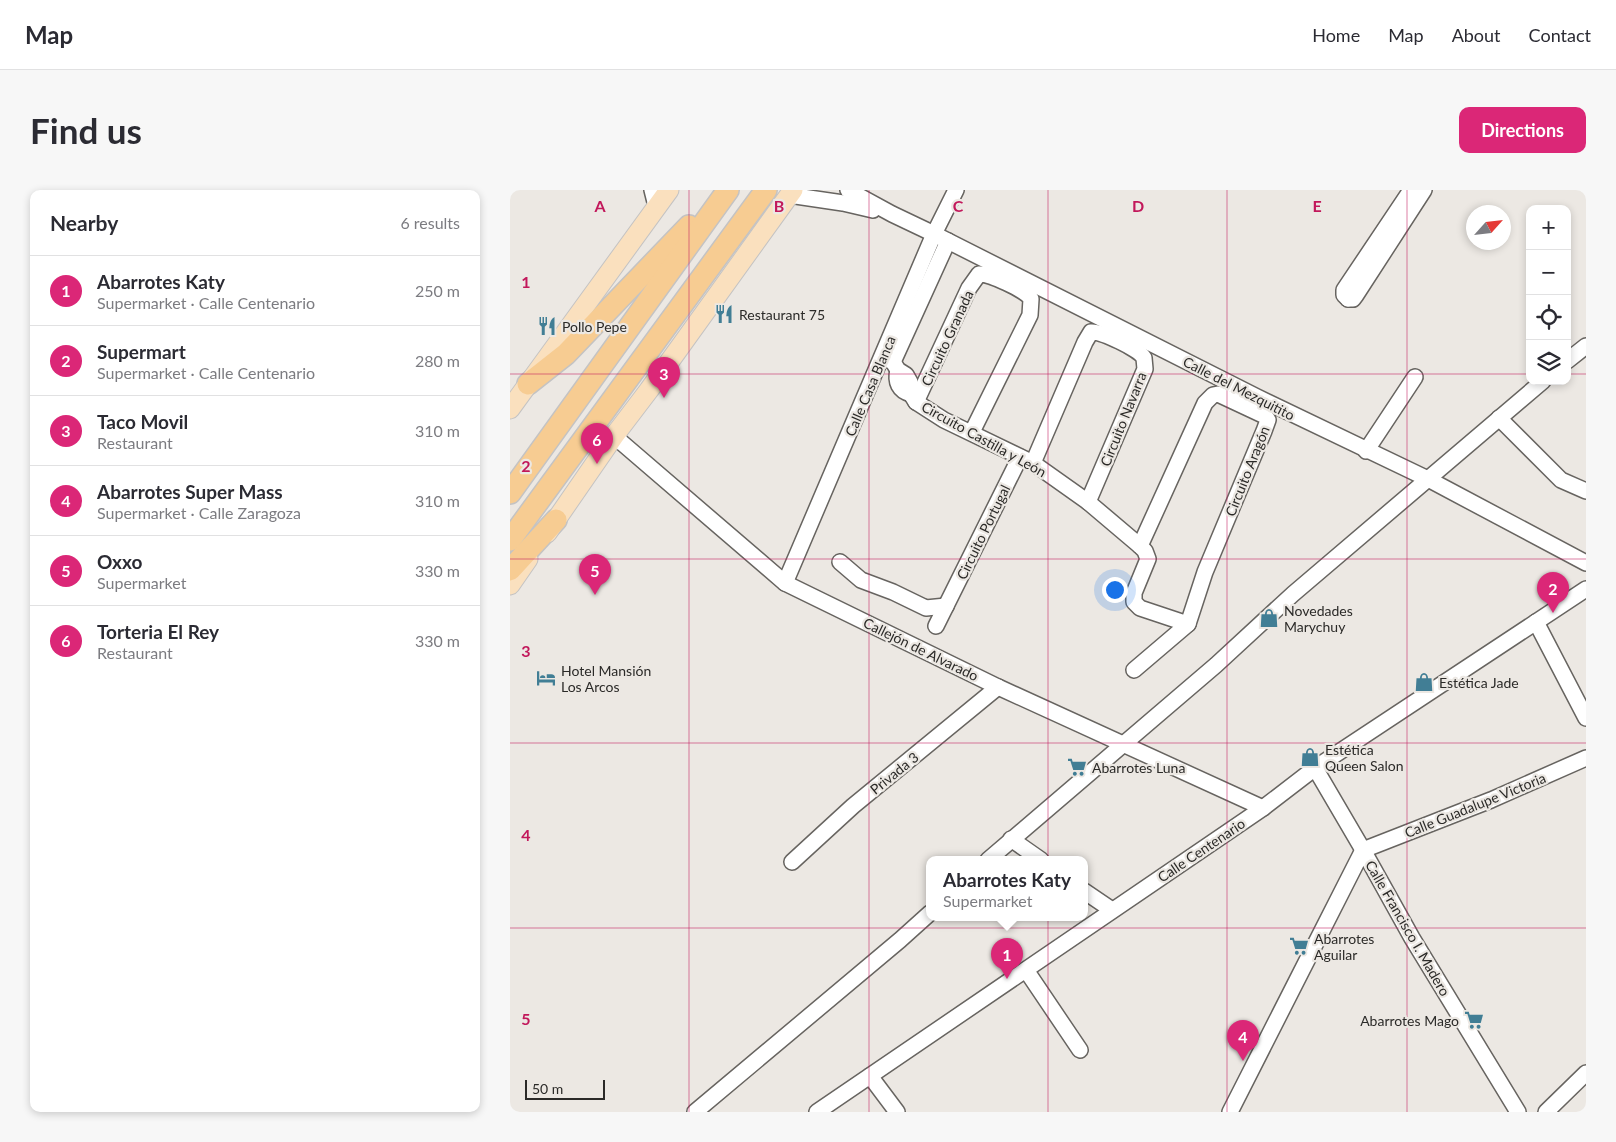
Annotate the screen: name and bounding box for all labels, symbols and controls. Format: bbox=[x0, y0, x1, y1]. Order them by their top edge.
text: Map bbox=[25, 20, 73, 49]
text: Home bbox=[1312, 24, 1360, 46]
text: Map bbox=[1388, 24, 1424, 46]
text: About bbox=[1452, 24, 1501, 46]
text: Contact bbox=[1529, 24, 1591, 46]
button: Directions bbox=[1459, 107, 1586, 153]
text: Find us bbox=[30, 109, 142, 151]
text: A bbox=[593, 196, 606, 215]
text: B bbox=[774, 196, 784, 215]
text: C bbox=[953, 196, 964, 215]
text: D bbox=[1132, 196, 1144, 215]
text: E bbox=[1312, 196, 1322, 215]
north arrow bbox=[1466, 205, 1511, 250]
map controls bbox=[1526, 205, 1571, 385]
button: + bbox=[1526, 205, 1571, 250]
text: Nearby bbox=[50, 210, 118, 235]
text: 6 results bbox=[400, 213, 460, 232]
button: − bbox=[1526, 250, 1571, 295]
text: Abarrotes Katy bbox=[97, 270, 225, 293]
text: 1 bbox=[521, 272, 531, 291]
text: 1 bbox=[61, 281, 71, 300]
text: 250 m bbox=[415, 281, 460, 300]
street label: Circuito Granada bbox=[917, 287, 977, 389]
text: Supermarket · Calle Centenario bbox=[97, 293, 315, 312]
button: locate bbox=[1526, 295, 1571, 340]
restaurant icon: Restaurant 75 bbox=[713, 303, 735, 325]
place label: Restaurant 75 bbox=[739, 306, 825, 323]
restaurant icon: Pollo Pepe bbox=[536, 315, 558, 337]
place label: Pollo Pepe bbox=[562, 318, 627, 335]
street label: Calle Casa Blanca bbox=[841, 333, 899, 439]
text: Supermart bbox=[97, 340, 186, 363]
button: layers bbox=[1526, 340, 1571, 385]
text: 2 bbox=[61, 351, 71, 370]
text: 280 m bbox=[415, 351, 460, 370]
street label: Calle del Mezquitito bbox=[1180, 353, 1298, 424]
pin: 3 bbox=[648, 357, 680, 398]
text: Supermarket · Calle Centenario bbox=[97, 363, 315, 382]
street label: Circuito Navarra bbox=[1096, 369, 1150, 469]
street label: Circuito Castilla y León bbox=[919, 398, 1049, 480]
text: Taco Movil bbox=[97, 410, 188, 433]
text: 3 bbox=[61, 421, 71, 440]
text: 310 m bbox=[415, 421, 460, 440]
pin: 6 bbox=[581, 423, 613, 464]
street label: Circuito Aragón bbox=[1221, 423, 1273, 519]
text: Restaurant bbox=[97, 433, 173, 452]
text: 2 bbox=[521, 456, 531, 475]
text: Abarrotes Super Mass bbox=[97, 480, 283, 503]
street label: Circuito Portugal bbox=[953, 482, 1013, 582]
text: 4 bbox=[61, 491, 71, 510]
text: 310 m bbox=[415, 491, 460, 510]
text: Supermarket · Calle Zaragoza bbox=[97, 503, 301, 522]
text: Oxxo bbox=[97, 550, 142, 573]
pin: 5 bbox=[579, 554, 611, 595]
text: 5 bbox=[61, 561, 71, 580]
text: 330 m bbox=[415, 561, 460, 580]
pin: 2 bbox=[1537, 572, 1569, 613]
text: Supermarket bbox=[97, 573, 186, 592]
your location bbox=[1102, 577, 1128, 603]
place label: Novedades Marychuy bbox=[1284, 602, 1353, 635]
shop icon: Novedades Marychuy bbox=[1258, 607, 1280, 629]
street label: Callejón de Alvarado bbox=[861, 614, 981, 684]
text: Torteria El Rey bbox=[97, 620, 219, 643]
text: 6 bbox=[61, 631, 71, 650]
text: 330 m bbox=[415, 631, 460, 650]
text: 3 bbox=[521, 641, 531, 660]
text: Restaurant bbox=[97, 643, 173, 662]
place label: Hotel Mansión Los Arcos bbox=[561, 662, 651, 695]
hotel icon: Hotel Mansión Los Arcos bbox=[535, 667, 557, 689]
shop icon: Estética Jade bbox=[1413, 671, 1435, 693]
place label: Estética Jade bbox=[1439, 674, 1519, 691]
place label: Estética Queen Salon bbox=[1325, 741, 1404, 774]
shop icon: Estética Queen Salon bbox=[1299, 746, 1321, 768]
street label: Privada 3 bbox=[866, 748, 922, 798]
supermarket icon: Abarrotes Luna bbox=[1066, 756, 1088, 778]
place label: Abarrotes Luna bbox=[1092, 759, 1185, 776]
street label: Calle Guadalupe Victoria bbox=[1402, 769, 1548, 841]
street label: Calle Centenario bbox=[1154, 814, 1248, 886]
text: 4 bbox=[521, 825, 531, 844]
popup bbox=[926, 856, 1088, 921]
street label: Calle Francisco I. Madero bbox=[1362, 857, 1454, 999]
text: Abarrotes Katy bbox=[943, 868, 1071, 891]
text: Supermarket bbox=[943, 891, 1032, 910]
place label: Abarrotes Aguilar bbox=[1314, 930, 1374, 963]
supermarket icon: Abarrotes Aguilar bbox=[1288, 935, 1310, 957]
pin: 1 bbox=[991, 938, 1023, 979]
text: 5 bbox=[521, 1009, 531, 1028]
supermarket icon: Abarrotes Mago bbox=[1463, 1009, 1485, 1031]
place label: Abarrotes Mago bbox=[1360, 1012, 1459, 1029]
pin: 4 bbox=[1227, 1020, 1259, 1061]
scale bar bbox=[525, 1077, 605, 1100]
text: 50 m bbox=[532, 1080, 563, 1097]

